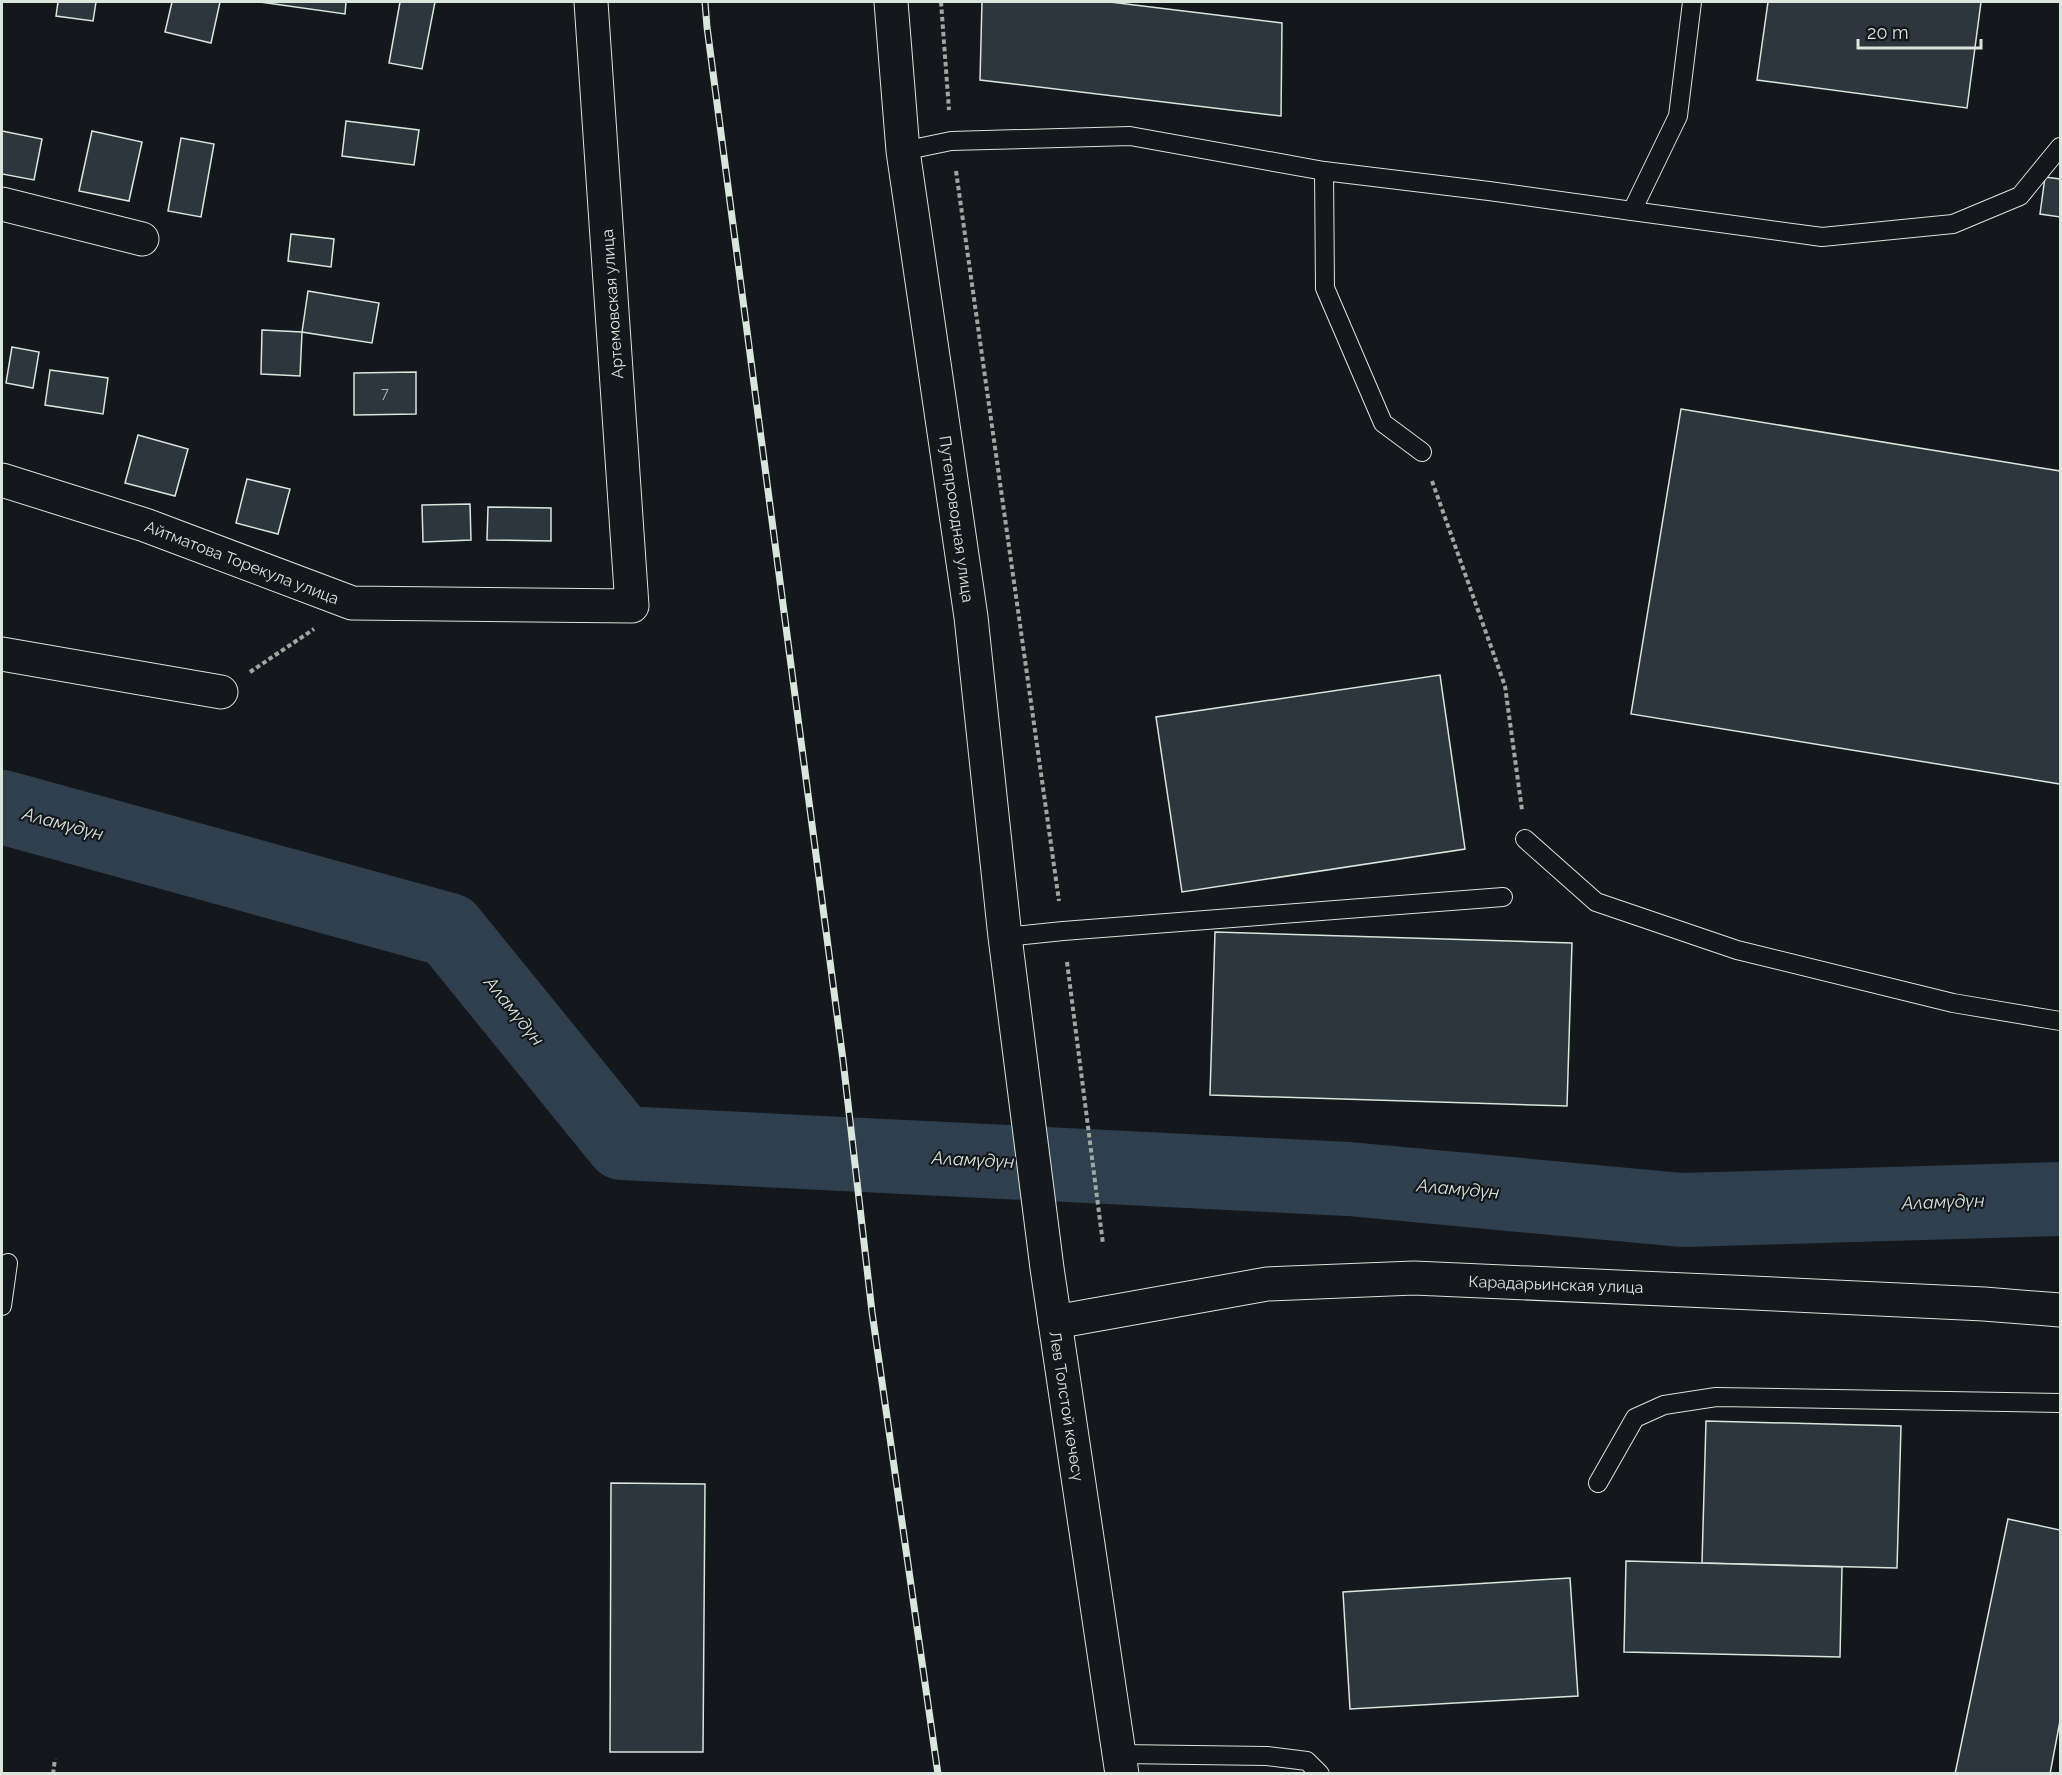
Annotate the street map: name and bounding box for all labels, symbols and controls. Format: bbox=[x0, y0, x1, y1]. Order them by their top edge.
scale bar bbox=[1858, 12, 1981, 50]
text: 20 m bbox=[1867, 22, 1909, 43]
street label: Артемовская улица bbox=[598, 228, 627, 379]
house number: 7 bbox=[381, 385, 389, 401]
street label: Путепроводная улица bbox=[935, 434, 978, 604]
street label: Айтматова Торекула улица bbox=[142, 517, 342, 608]
water label: Аламүдүн bbox=[20, 802, 106, 845]
water label: Аламүдүн bbox=[480, 971, 549, 1050]
water label: Аламүдүн bbox=[930, 1147, 1015, 1172]
water label: Аламүдүн bbox=[1415, 1174, 1501, 1203]
water label: Аламүдүн bbox=[1900, 1190, 1985, 1213]
street label: Карадарьинская улица bbox=[1468, 1272, 1644, 1297]
street label: Лев Толстой көчөсү bbox=[1045, 1330, 1088, 1483]

